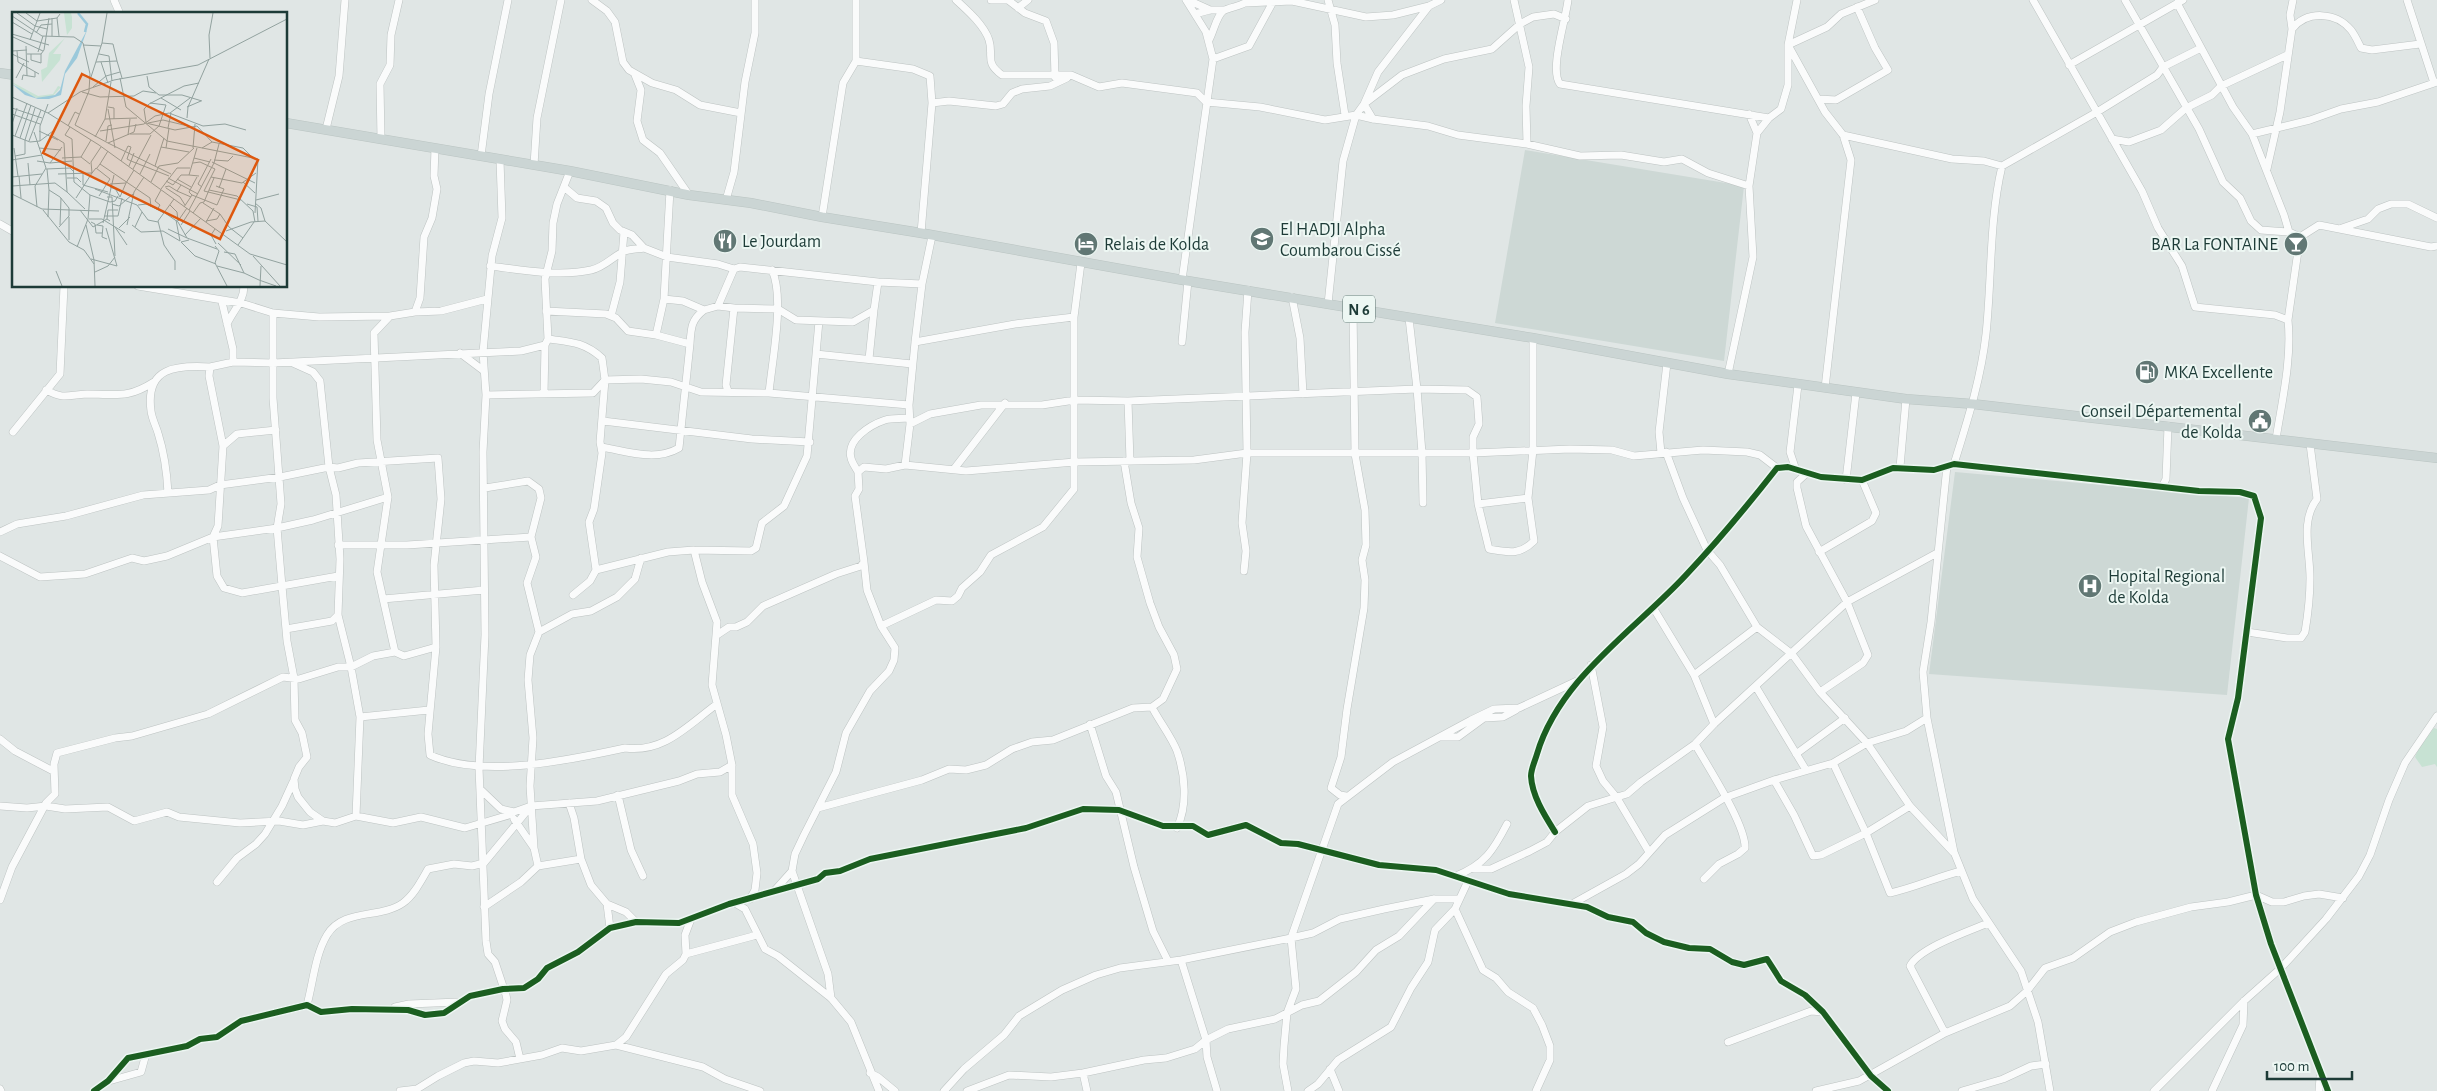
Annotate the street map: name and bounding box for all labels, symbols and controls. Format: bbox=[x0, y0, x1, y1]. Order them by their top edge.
inset map bbox=[12, 12, 288, 288]
place label: El HADJI Alpha Coumbarou Cissé bbox=[1280, 221, 1401, 260]
school or university icon: El HADJI Alpha Coumbarou Cissé bbox=[1249, 226, 1275, 252]
restaurant icon: Le Jourdam bbox=[712, 228, 738, 254]
hotel icon: Relais de Kolda bbox=[1073, 231, 1099, 257]
bar icon: BAR La FONTAINE bbox=[2283, 231, 2309, 257]
place label: Le Jourdam bbox=[742, 233, 821, 251]
place label: Relais de Kolda bbox=[1104, 236, 1209, 254]
place label: BAR La FONTAINE bbox=[2151, 236, 2278, 254]
road number: N 6 bbox=[1343, 296, 1375, 322]
fuel station icon: MKA Excellente bbox=[2134, 359, 2160, 385]
place label: MKA Excellente bbox=[2164, 364, 2273, 382]
place label: Conseil Départemental de Kolda bbox=[2081, 403, 2242, 442]
public building icon: Conseil Départemental de Kolda bbox=[2247, 408, 2273, 434]
place label: Hopital Regional de Kolda bbox=[2108, 568, 2225, 607]
hospital icon: Hopital Regional de Kolda bbox=[2077, 573, 2103, 599]
scale bar bbox=[2267, 1048, 2352, 1080]
text: 100 m bbox=[2274, 1059, 2309, 1074]

